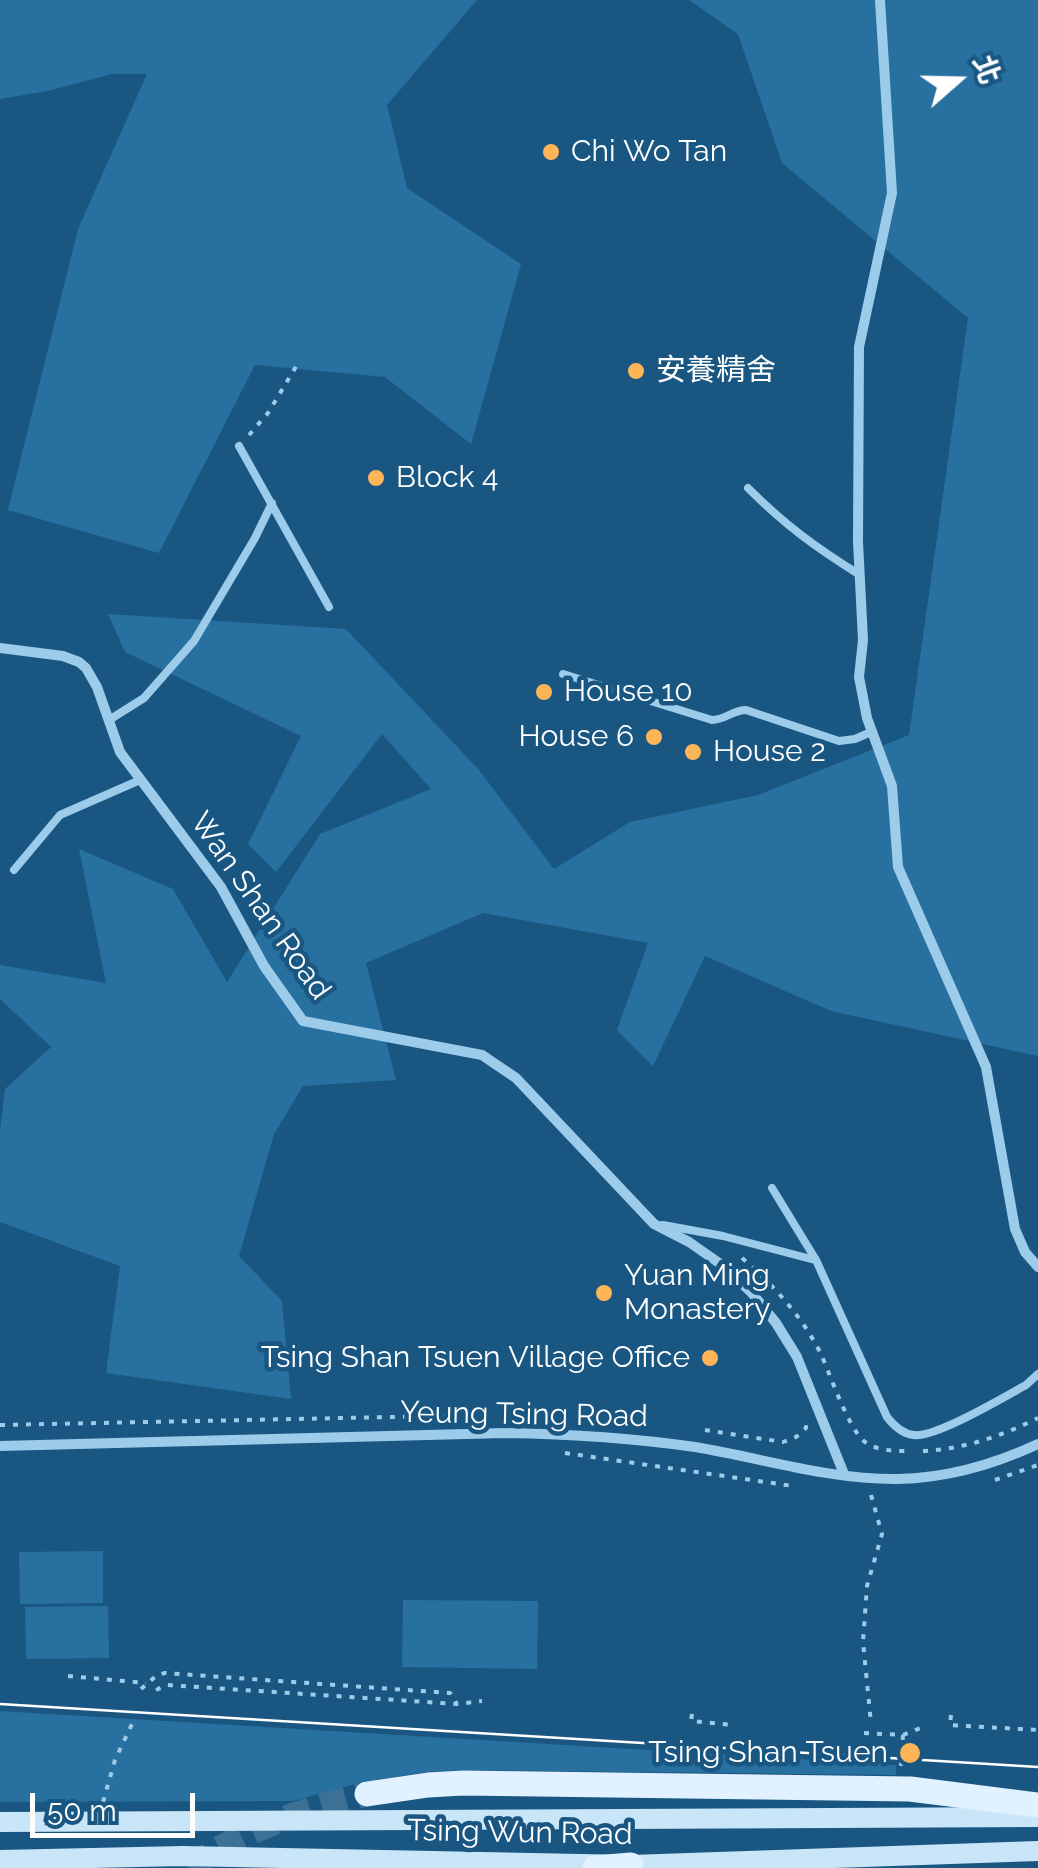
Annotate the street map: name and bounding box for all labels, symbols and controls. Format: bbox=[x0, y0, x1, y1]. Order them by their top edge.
north arrow bbox=[908, 30, 1008, 130]
text: 北 bbox=[966, 51, 1007, 88]
place label: Chi Wo Tan bbox=[571, 134, 727, 170]
marker: Chi Wo Tan bbox=[540, 141, 562, 163]
place label: 安養精舍 bbox=[656, 353, 776, 389]
marker: 安養精舍 bbox=[625, 360, 647, 382]
place label: Block 4 bbox=[396, 460, 498, 496]
marker: Block 4 bbox=[365, 467, 387, 489]
place label: House 10 bbox=[564, 674, 693, 710]
marker: House 10 bbox=[533, 681, 555, 703]
place label: House 6 bbox=[519, 719, 634, 755]
marker: House 6 bbox=[643, 726, 665, 748]
place label: House 2 bbox=[713, 734, 826, 770]
marker: House 2 bbox=[682, 741, 704, 763]
street label: Wan Shan Road bbox=[182, 805, 338, 1007]
place label: Yuan Ming Monastery bbox=[624, 1258, 770, 1328]
marker: Yuan Ming Monastery bbox=[593, 1282, 615, 1304]
place label: Tsing Shan Tsuen Village Office bbox=[261, 1340, 690, 1376]
marker: Tsing Shan Tsuen Village Office bbox=[699, 1347, 721, 1369]
street label: Yeung Tsing Road bbox=[400, 1395, 648, 1435]
place label: Tsing Shan Tsuen bbox=[648, 1735, 888, 1771]
marker: Tsing Shan Tsuen bbox=[897, 1740, 923, 1766]
scale bar bbox=[35, 1773, 200, 1835]
text: 50 m bbox=[47, 1793, 117, 1828]
street label: Tsing Wun Road bbox=[407, 1813, 633, 1853]

